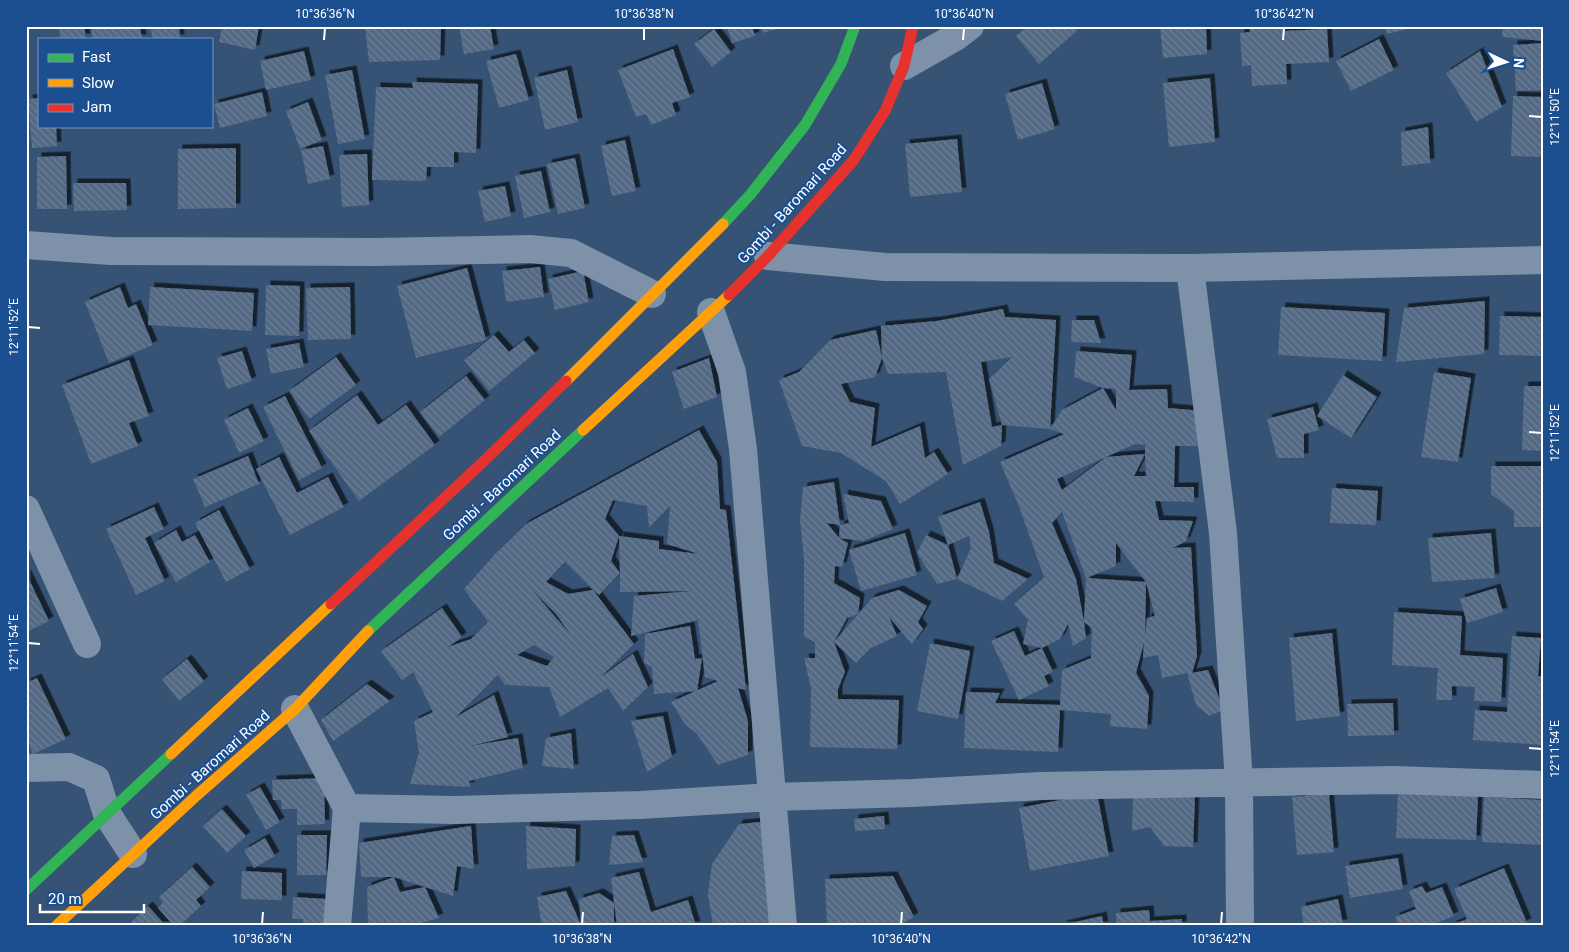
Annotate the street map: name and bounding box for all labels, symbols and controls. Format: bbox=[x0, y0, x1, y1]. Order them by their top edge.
text: 10°36'36"N bbox=[295, 7, 355, 21]
text: 10°36'38"N bbox=[614, 7, 674, 21]
text: 10°36'40"N bbox=[934, 7, 994, 21]
text: 10°36'42"N bbox=[1254, 7, 1314, 21]
legend bbox=[38, 38, 212, 128]
north arrow bbox=[1482, 38, 1532, 88]
text: Fast bbox=[82, 48, 111, 66]
text: N bbox=[1511, 57, 1527, 68]
text: Slow bbox=[82, 74, 114, 92]
text: 12°11'50"E bbox=[1548, 88, 1562, 146]
text: Jam bbox=[82, 98, 112, 116]
street label: Gombi - Baromari Road bbox=[734, 140, 850, 268]
text: 12°11'52"E bbox=[7, 298, 21, 356]
text: 12°11'52"E bbox=[1548, 404, 1562, 462]
street label: Gombi - Baromari Road bbox=[439, 426, 565, 544]
text: 12°11'54"E bbox=[7, 614, 21, 672]
street label: Gombi - Baromari Road bbox=[146, 707, 274, 823]
text: 12°11'54"E bbox=[1548, 720, 1562, 778]
scale bar bbox=[40, 882, 144, 914]
text: 20 m bbox=[48, 890, 82, 908]
text: 10°36'36"N bbox=[232, 932, 292, 946]
text: 10°36'38"N bbox=[552, 932, 612, 946]
text: 10°36'40"N bbox=[871, 932, 931, 946]
text: 10°36'42"N bbox=[1191, 932, 1251, 946]

